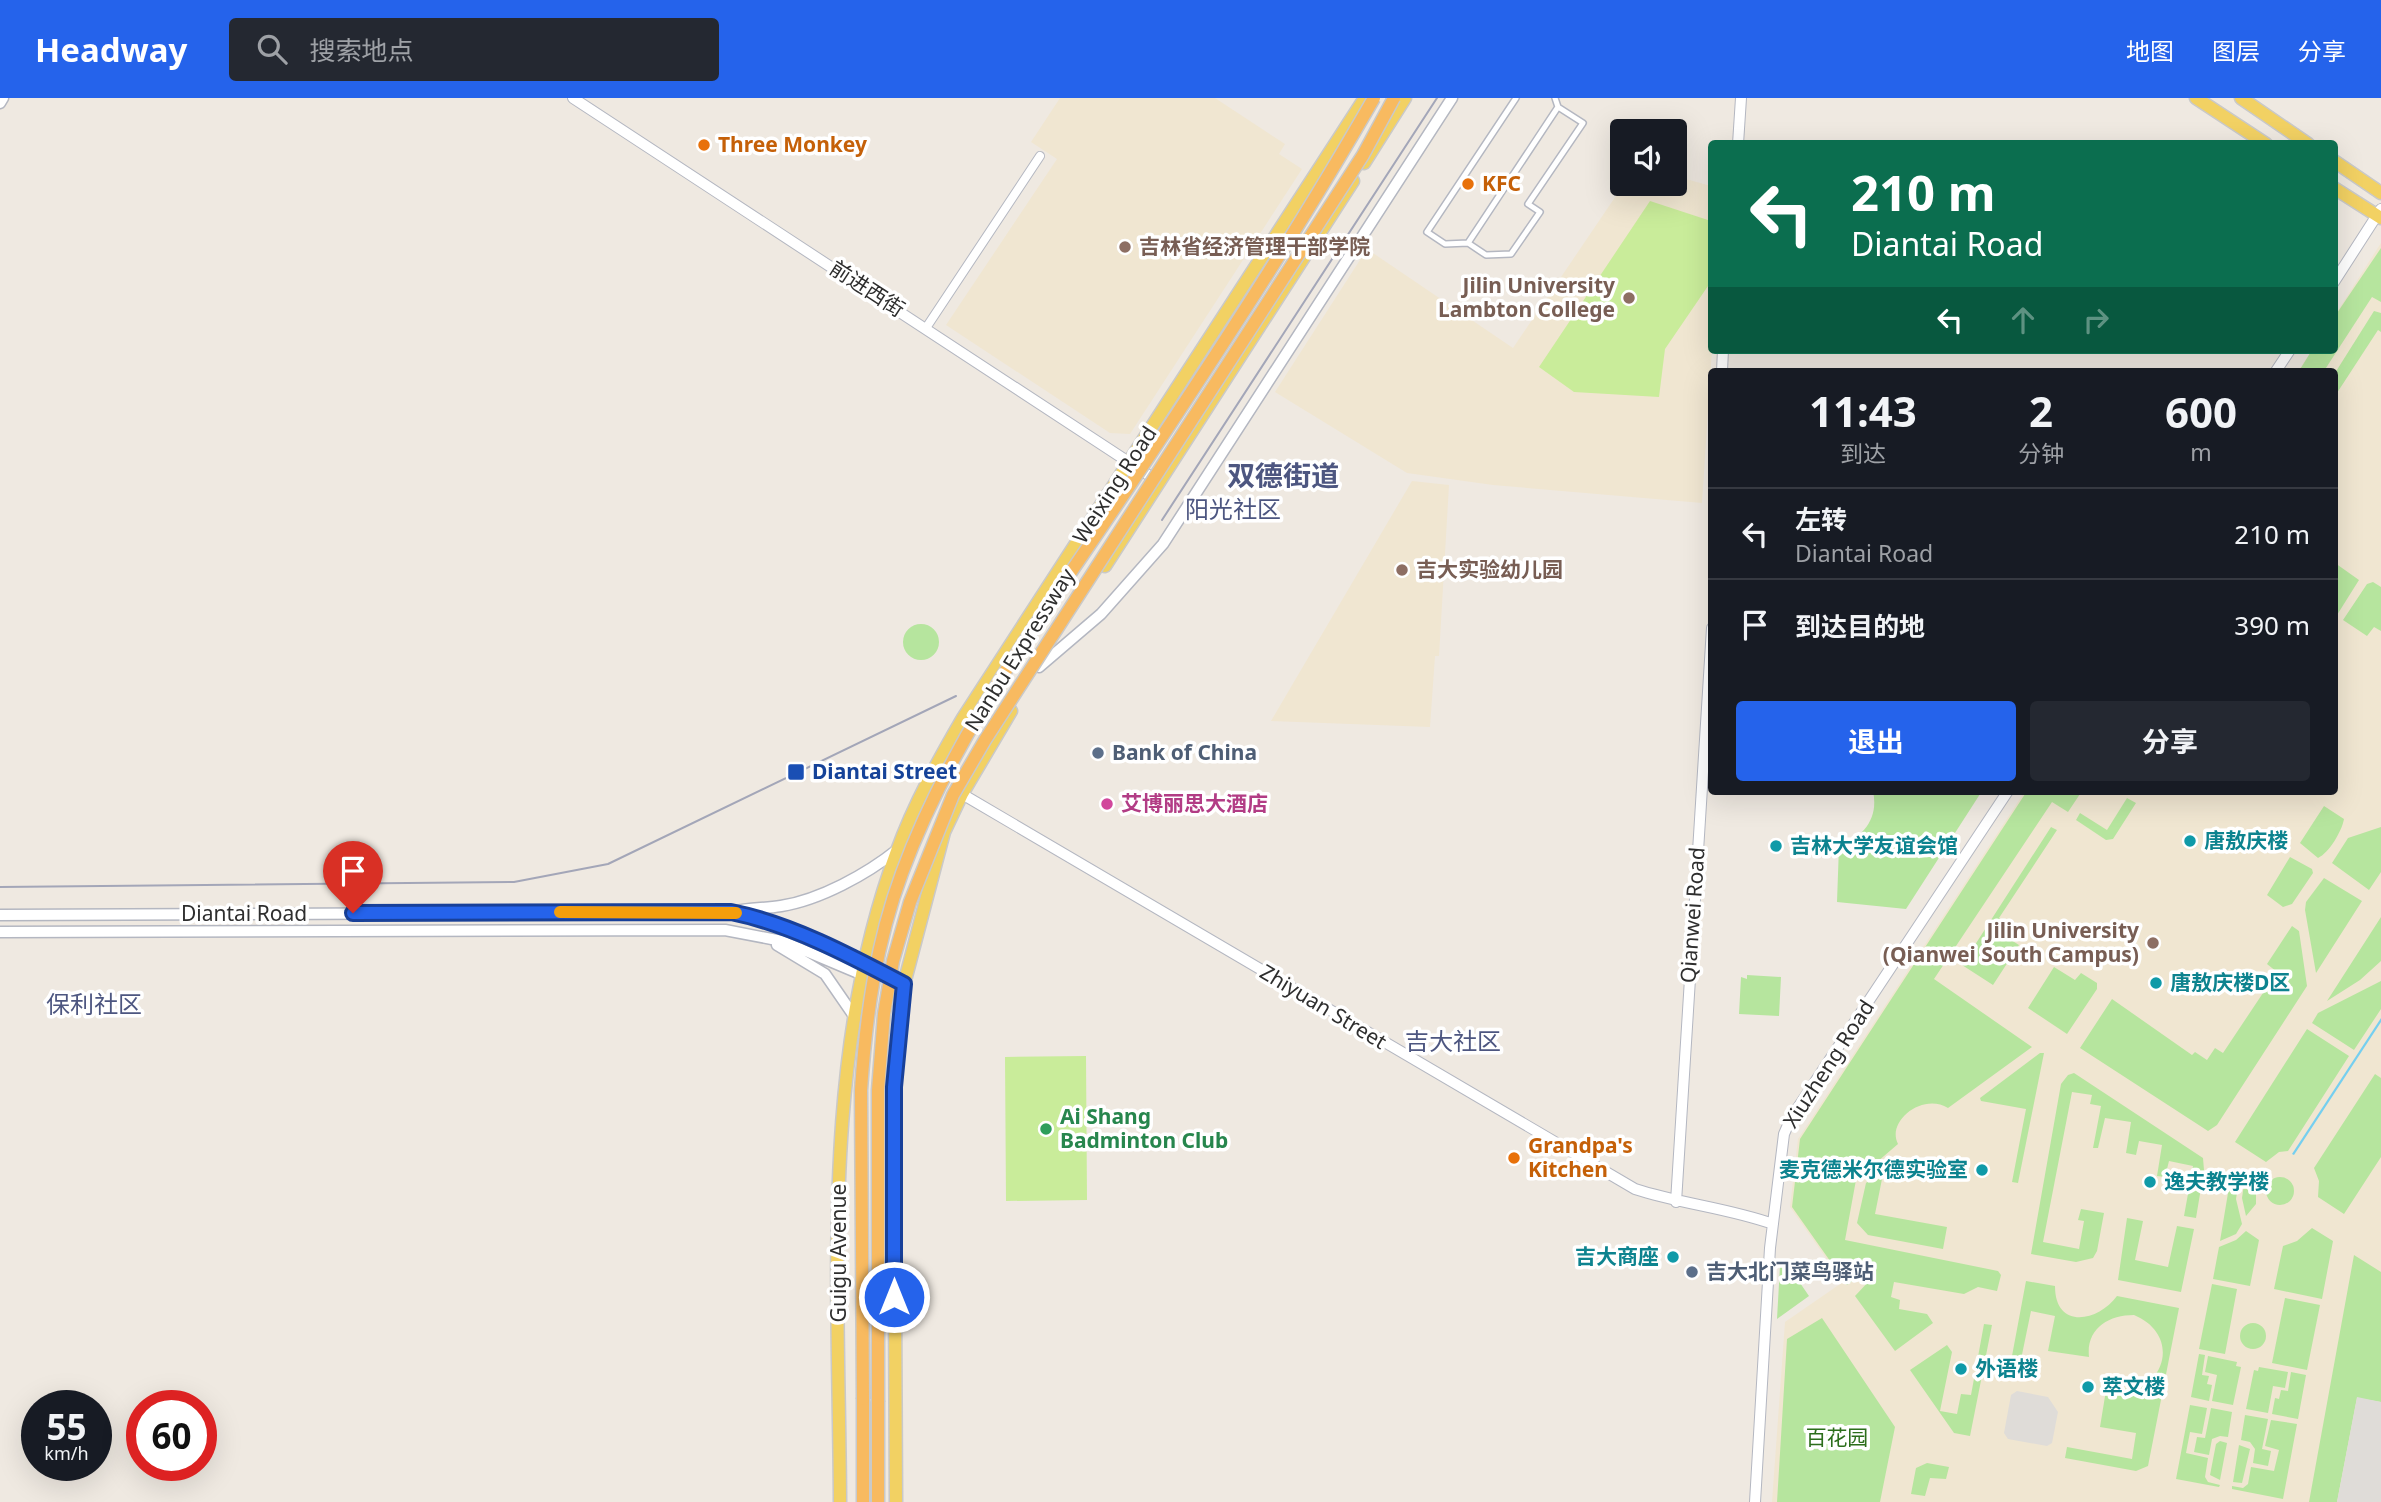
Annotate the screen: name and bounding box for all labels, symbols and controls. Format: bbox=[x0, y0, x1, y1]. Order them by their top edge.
search box bbox=[229, 18, 719, 81]
text: Headway bbox=[35, 27, 187, 72]
icon: search bbox=[253, 30, 291, 68]
text: 搜索地点 bbox=[309, 32, 413, 68]
text: 地图 bbox=[2126, 34, 2174, 67]
text: 图层 bbox=[2212, 34, 2260, 67]
text: 分享 bbox=[2298, 34, 2346, 67]
map controls bbox=[1610, 119, 1687, 196]
button: sound bbox=[1610, 119, 1687, 196]
place label: Three Monkey bbox=[718, 130, 867, 158]
marker: Three Monkey bbox=[696, 137, 712, 153]
text: 210 m bbox=[1851, 159, 1996, 225]
icon: left bbox=[1736, 168, 1827, 259]
place label: KFC bbox=[1482, 169, 1521, 197]
marker: KFC bbox=[1460, 176, 1476, 192]
text: Diantai Road bbox=[1851, 222, 2043, 265]
place label: 吉林省经济管理干部学院 bbox=[1139, 232, 1370, 260]
marker: 吉林省经济管理干部学院 bbox=[1117, 239, 1133, 255]
street label: 前进西街 bbox=[825, 254, 910, 323]
place label: Jilin University Lambton College bbox=[1438, 271, 1615, 323]
marker: Jilin University Lambton College bbox=[1621, 290, 1637, 306]
icon: left bbox=[1931, 301, 1969, 339]
icon: ahead bbox=[2004, 301, 2042, 339]
icon: right bbox=[2077, 301, 2115, 339]
text: 11:43 bbox=[1809, 382, 1917, 439]
text: 2 bbox=[2029, 382, 2053, 439]
text: 600 bbox=[2165, 383, 2237, 440]
street label: Weixing Road bbox=[1066, 420, 1163, 549]
text: m bbox=[2190, 436, 2212, 468]
text: 到达 bbox=[1840, 437, 1886, 469]
text: 分钟 bbox=[2018, 437, 2064, 469]
district label: 双德街道 bbox=[1227, 456, 1339, 494]
district label: 阳光社区 bbox=[1185, 492, 1281, 525]
text: 左转 bbox=[1795, 501, 1847, 537]
icon: left bbox=[1736, 515, 1774, 553]
text: 210 m bbox=[2234, 516, 2310, 552]
text: Diantai Road bbox=[1795, 537, 1933, 569]
place label: 吉大实验幼儿园 bbox=[1416, 555, 1563, 583]
marker: 吉大实验幼儿园 bbox=[1394, 562, 1410, 578]
street label: Nanbu Expressway bbox=[958, 563, 1081, 736]
icon: arrive bbox=[1736, 606, 1774, 644]
text: 390 m bbox=[2234, 607, 2310, 643]
text: 到达目的地 bbox=[1795, 608, 1925, 644]
button: 退出 bbox=[1736, 701, 2016, 781]
button: 分享 bbox=[2030, 701, 2310, 781]
place label: Bank of China bbox=[1112, 738, 1257, 766]
marker: Bank of China bbox=[1090, 745, 1106, 761]
place label: Diantai Street bbox=[812, 757, 957, 785]
marker: Diantai Street bbox=[786, 762, 806, 782]
place label: 艾博丽思大酒店 bbox=[1121, 789, 1268, 817]
marker: 艾博丽思大酒店 bbox=[1099, 796, 1115, 812]
place label: 唐敖庆楼 bbox=[2204, 826, 2288, 854]
place label: 吉林大学友谊会馆 bbox=[1790, 831, 1958, 859]
marker: 唐敖庆楼 bbox=[2182, 833, 2198, 849]
marker: 吉林大学友谊会馆 bbox=[1768, 838, 1784, 854]
pin bbox=[323, 841, 383, 913]
street label: Qianwei Road bbox=[1673, 846, 1711, 984]
icon: arrive bbox=[334, 852, 372, 890]
street label: Diantai Road bbox=[181, 899, 307, 927]
place label: Jilin University (Qianwei South Campus) bbox=[1883, 916, 2139, 968]
marker: Jilin University (Qianwei South Campus) bbox=[2145, 935, 2161, 951]
street label: Zhiyuan Street bbox=[1255, 957, 1392, 1055]
place label: 唐敖庆楼D区 bbox=[2170, 968, 2290, 996]
marker: 唐敖庆楼D区 bbox=[2148, 975, 2164, 991]
district label: 保利社区 bbox=[46, 987, 142, 1020]
street label: Xiuzheng Road bbox=[1776, 994, 1880, 1133]
district label: 吉大社区 bbox=[1405, 1024, 1501, 1057]
place label: Ai Shang Badminton Club bbox=[1060, 1102, 1228, 1154]
marker: Ai Shang Badminton Club bbox=[1038, 1121, 1054, 1137]
place label: Grandpa's Kitchen bbox=[1528, 1131, 1633, 1183]
marker: Grandpa's Kitchen bbox=[1506, 1150, 1522, 1166]
place label: 麦克德米尔德实验室 bbox=[1779, 1155, 1968, 1183]
marker: 麦克德米尔德实验室 bbox=[1974, 1162, 1990, 1178]
place label: 逸夫教学楼 bbox=[2164, 1167, 2269, 1195]
marker: 逸夫教学楼 bbox=[2142, 1174, 2158, 1190]
street label: Guigu Avenue bbox=[824, 1184, 852, 1322]
place label: 吉大商座 bbox=[1575, 1242, 1659, 1270]
marker: 吉大商座 bbox=[1665, 1249, 1681, 1265]
place label: 吉大北门菜鸟驿站 bbox=[1706, 1257, 1874, 1285]
position arrow bbox=[857, 1260, 931, 1334]
marker: 吉大北门菜鸟驿站 bbox=[1684, 1264, 1700, 1280]
place label: 外语楼 bbox=[1975, 1354, 2038, 1382]
marker: 外语楼 bbox=[1953, 1361, 1969, 1377]
place label: 萃文楼 bbox=[2102, 1372, 2165, 1400]
marker: 萃文楼 bbox=[2080, 1379, 2096, 1395]
speed limit sign: 60 bbox=[126, 1390, 217, 1481]
text: 55 bbox=[46, 1403, 87, 1450]
park label: 百花园 bbox=[1806, 1423, 1869, 1451]
text: km/h bbox=[44, 1441, 89, 1465]

